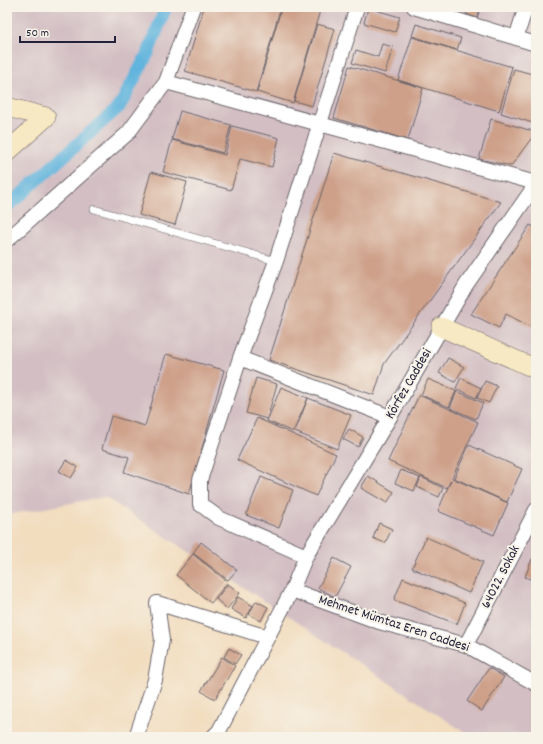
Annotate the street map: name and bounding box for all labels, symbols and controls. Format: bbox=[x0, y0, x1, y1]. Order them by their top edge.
scale bar bbox=[20, 18, 115, 44]
text: 50 m bbox=[26, 25, 49, 42]
street label: Körfez Caddesi bbox=[381, 345, 438, 423]
street label: 64022. Sokak bbox=[477, 542, 526, 612]
street label: Mehmet Mümtaz Eren Caddesi bbox=[316, 590, 472, 658]

